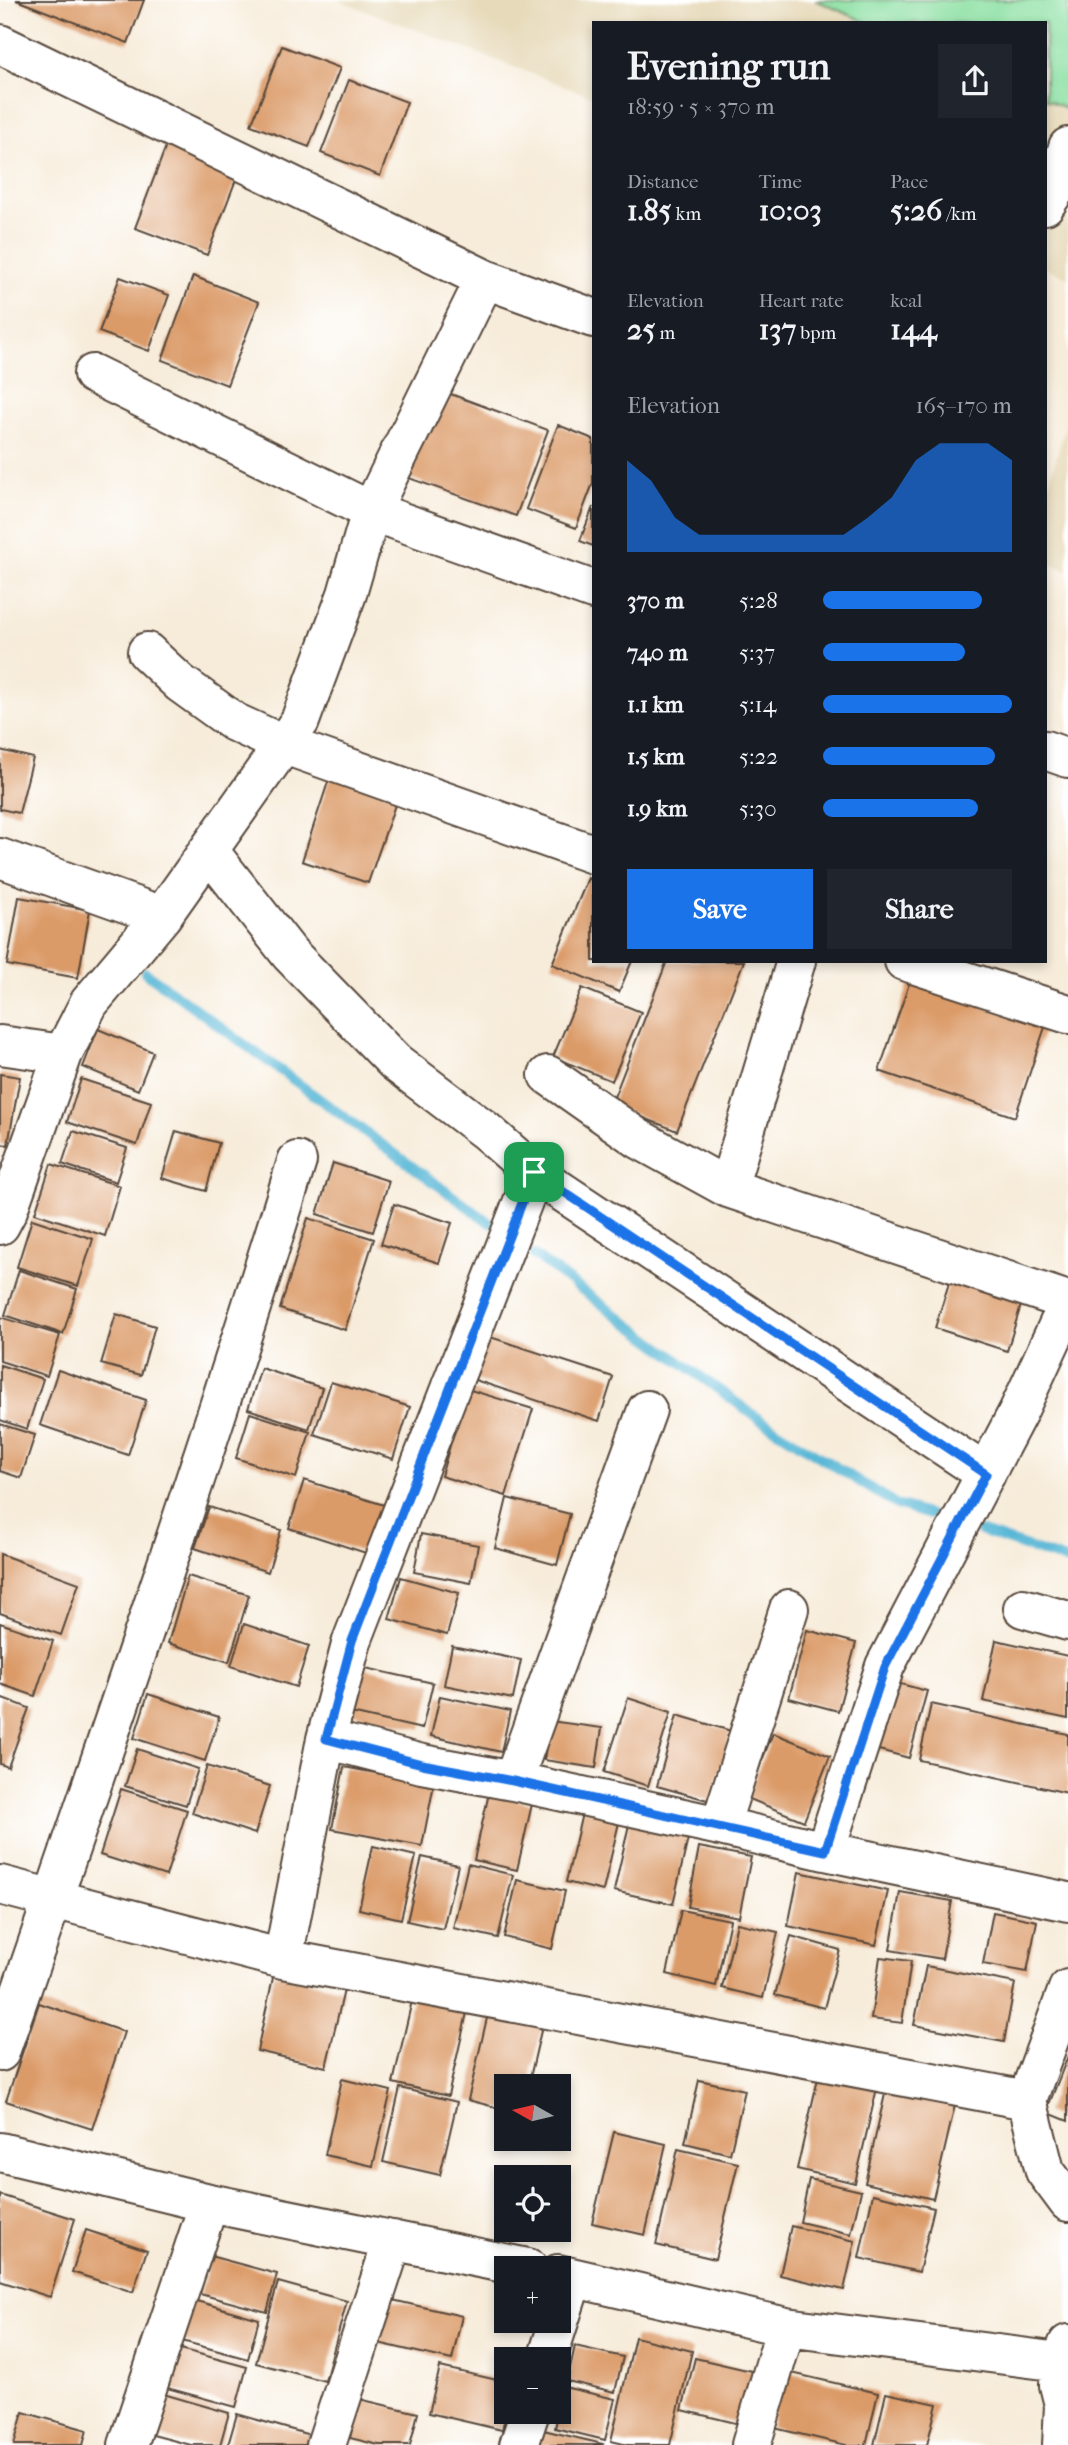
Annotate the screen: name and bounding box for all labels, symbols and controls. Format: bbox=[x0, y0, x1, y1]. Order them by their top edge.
text: Evening run bbox=[627, 44, 830, 89]
button: share bbox=[938, 44, 1012, 118]
text: 18:59 · 5 × 370 m bbox=[627, 93, 775, 120]
text: Distance bbox=[627, 171, 698, 193]
text: Time bbox=[759, 171, 802, 193]
text: Pace bbox=[890, 171, 928, 193]
text: 1.85 bbox=[627, 193, 672, 228]
text: 10:03 bbox=[759, 193, 822, 228]
text: 5:26 bbox=[890, 193, 942, 228]
text: km bbox=[672, 203, 701, 225]
text: /km bbox=[942, 203, 977, 225]
text: Elevation bbox=[627, 290, 704, 312]
text: Heart rate bbox=[759, 290, 844, 312]
text: kcal bbox=[890, 290, 922, 312]
text: 25 bbox=[627, 312, 655, 347]
text: 137 bbox=[759, 312, 796, 347]
text: 144 bbox=[890, 312, 937, 347]
text: m bbox=[655, 322, 675, 344]
text: bpm bbox=[796, 322, 836, 344]
text: Elevation bbox=[627, 392, 720, 419]
text: 165–170 m bbox=[915, 392, 1012, 419]
text: 370 m bbox=[627, 587, 684, 614]
text: 5:28 bbox=[739, 587, 778, 614]
text: 740 m bbox=[627, 639, 688, 666]
text: 5:37 bbox=[739, 639, 775, 666]
text: 1.1 km bbox=[627, 691, 684, 718]
text: 5:14 bbox=[739, 691, 776, 718]
text: 1.5 km bbox=[627, 743, 685, 770]
text: 5:22 bbox=[739, 743, 778, 770]
text: 1.9 km bbox=[627, 795, 687, 822]
text: 5:30 bbox=[739, 795, 777, 822]
button: Save bbox=[627, 869, 813, 949]
button: Share bbox=[827, 869, 1012, 949]
pin bbox=[504, 1142, 564, 1202]
icon: arrive bbox=[515, 1153, 553, 1191]
north arrow bbox=[494, 2074, 570, 2151]
map controls bbox=[494, 2074, 571, 2424]
button: locate bbox=[494, 2165, 571, 2242]
button: + bbox=[494, 2256, 571, 2333]
button: − bbox=[494, 2347, 571, 2424]

